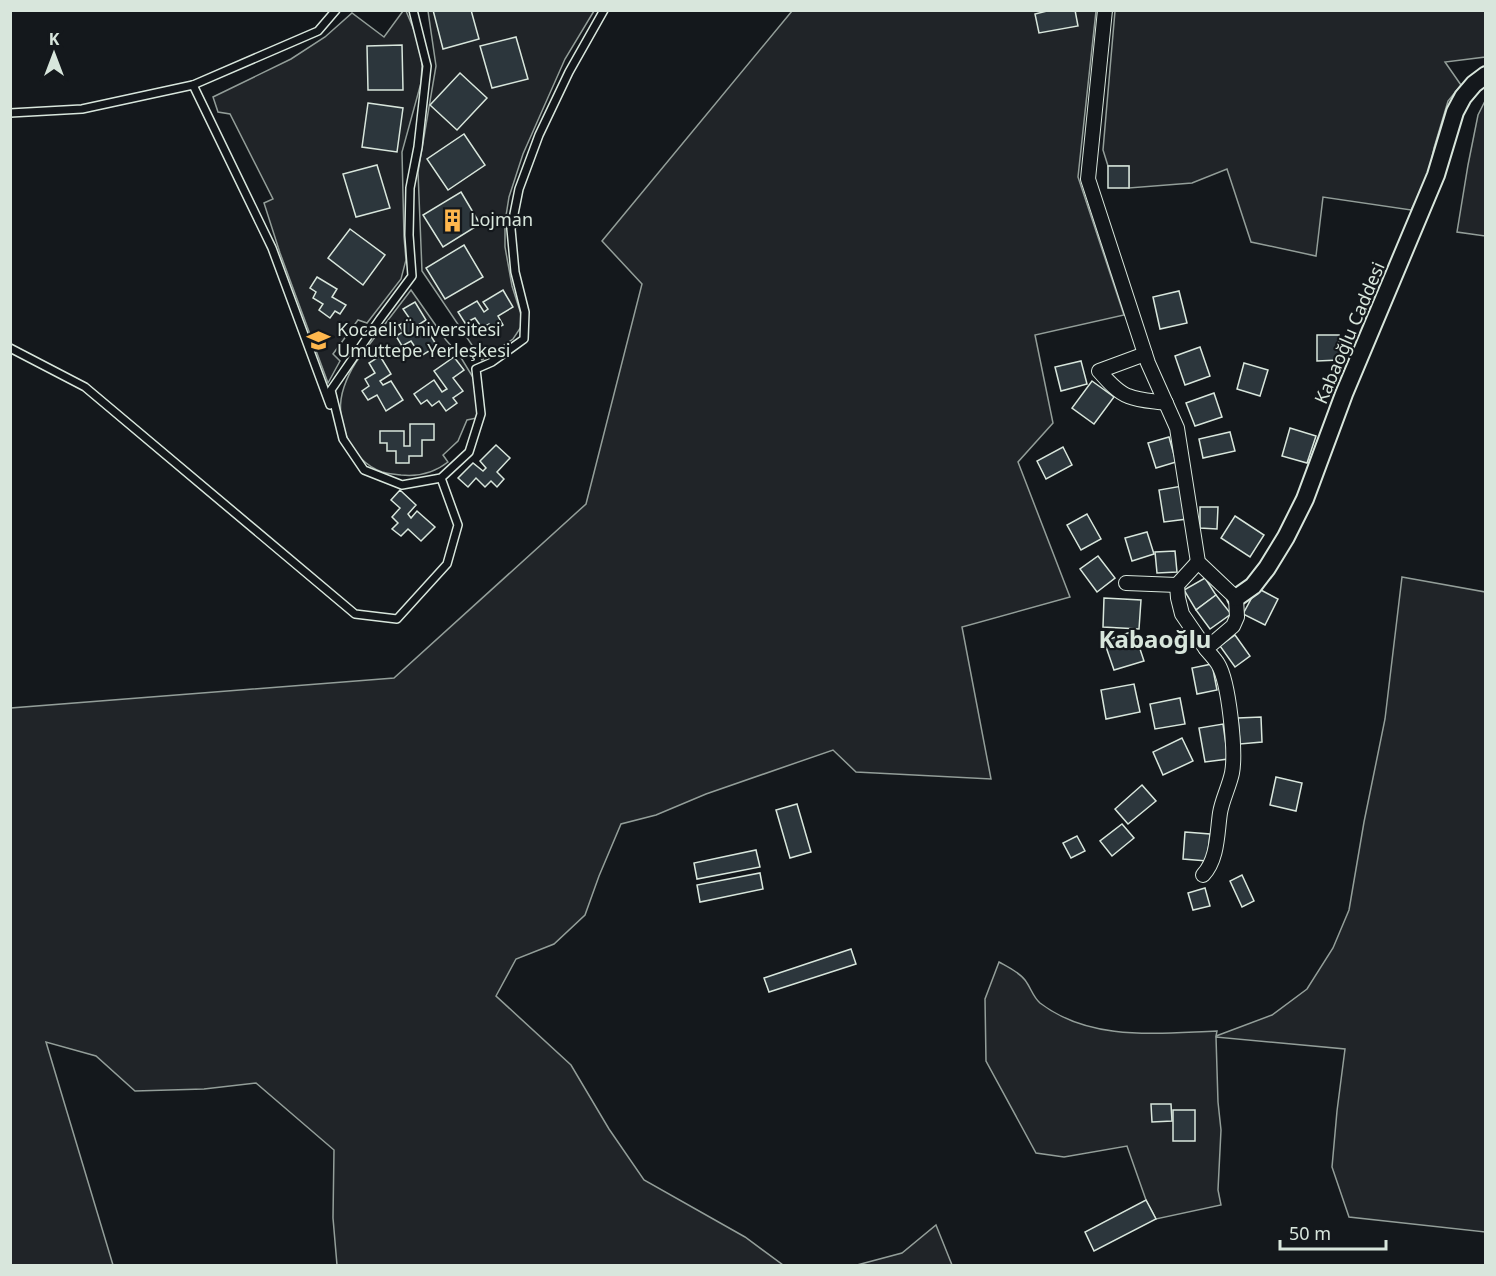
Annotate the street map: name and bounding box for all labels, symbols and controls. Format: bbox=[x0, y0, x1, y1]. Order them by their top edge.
north arrow bbox=[24, 24, 84, 84]
text: K bbox=[49, 28, 60, 50]
building icon: Lojman bbox=[439, 207, 465, 233]
place label: Lojman bbox=[470, 207, 533, 231]
street label: Kabaoğlu Caddesi bbox=[1308, 258, 1390, 407]
place label: Kocaeli Üniversitesi Umuttepe Yerleşkesi bbox=[337, 317, 510, 362]
school or university icon: Kocaeli Üniversitesi Umuttepe Yerleşkesi bbox=[306, 327, 332, 353]
district label: Kabaoğlu bbox=[1099, 622, 1211, 655]
scale bar bbox=[1280, 1213, 1386, 1251]
text: 50 m bbox=[1289, 1221, 1331, 1245]

